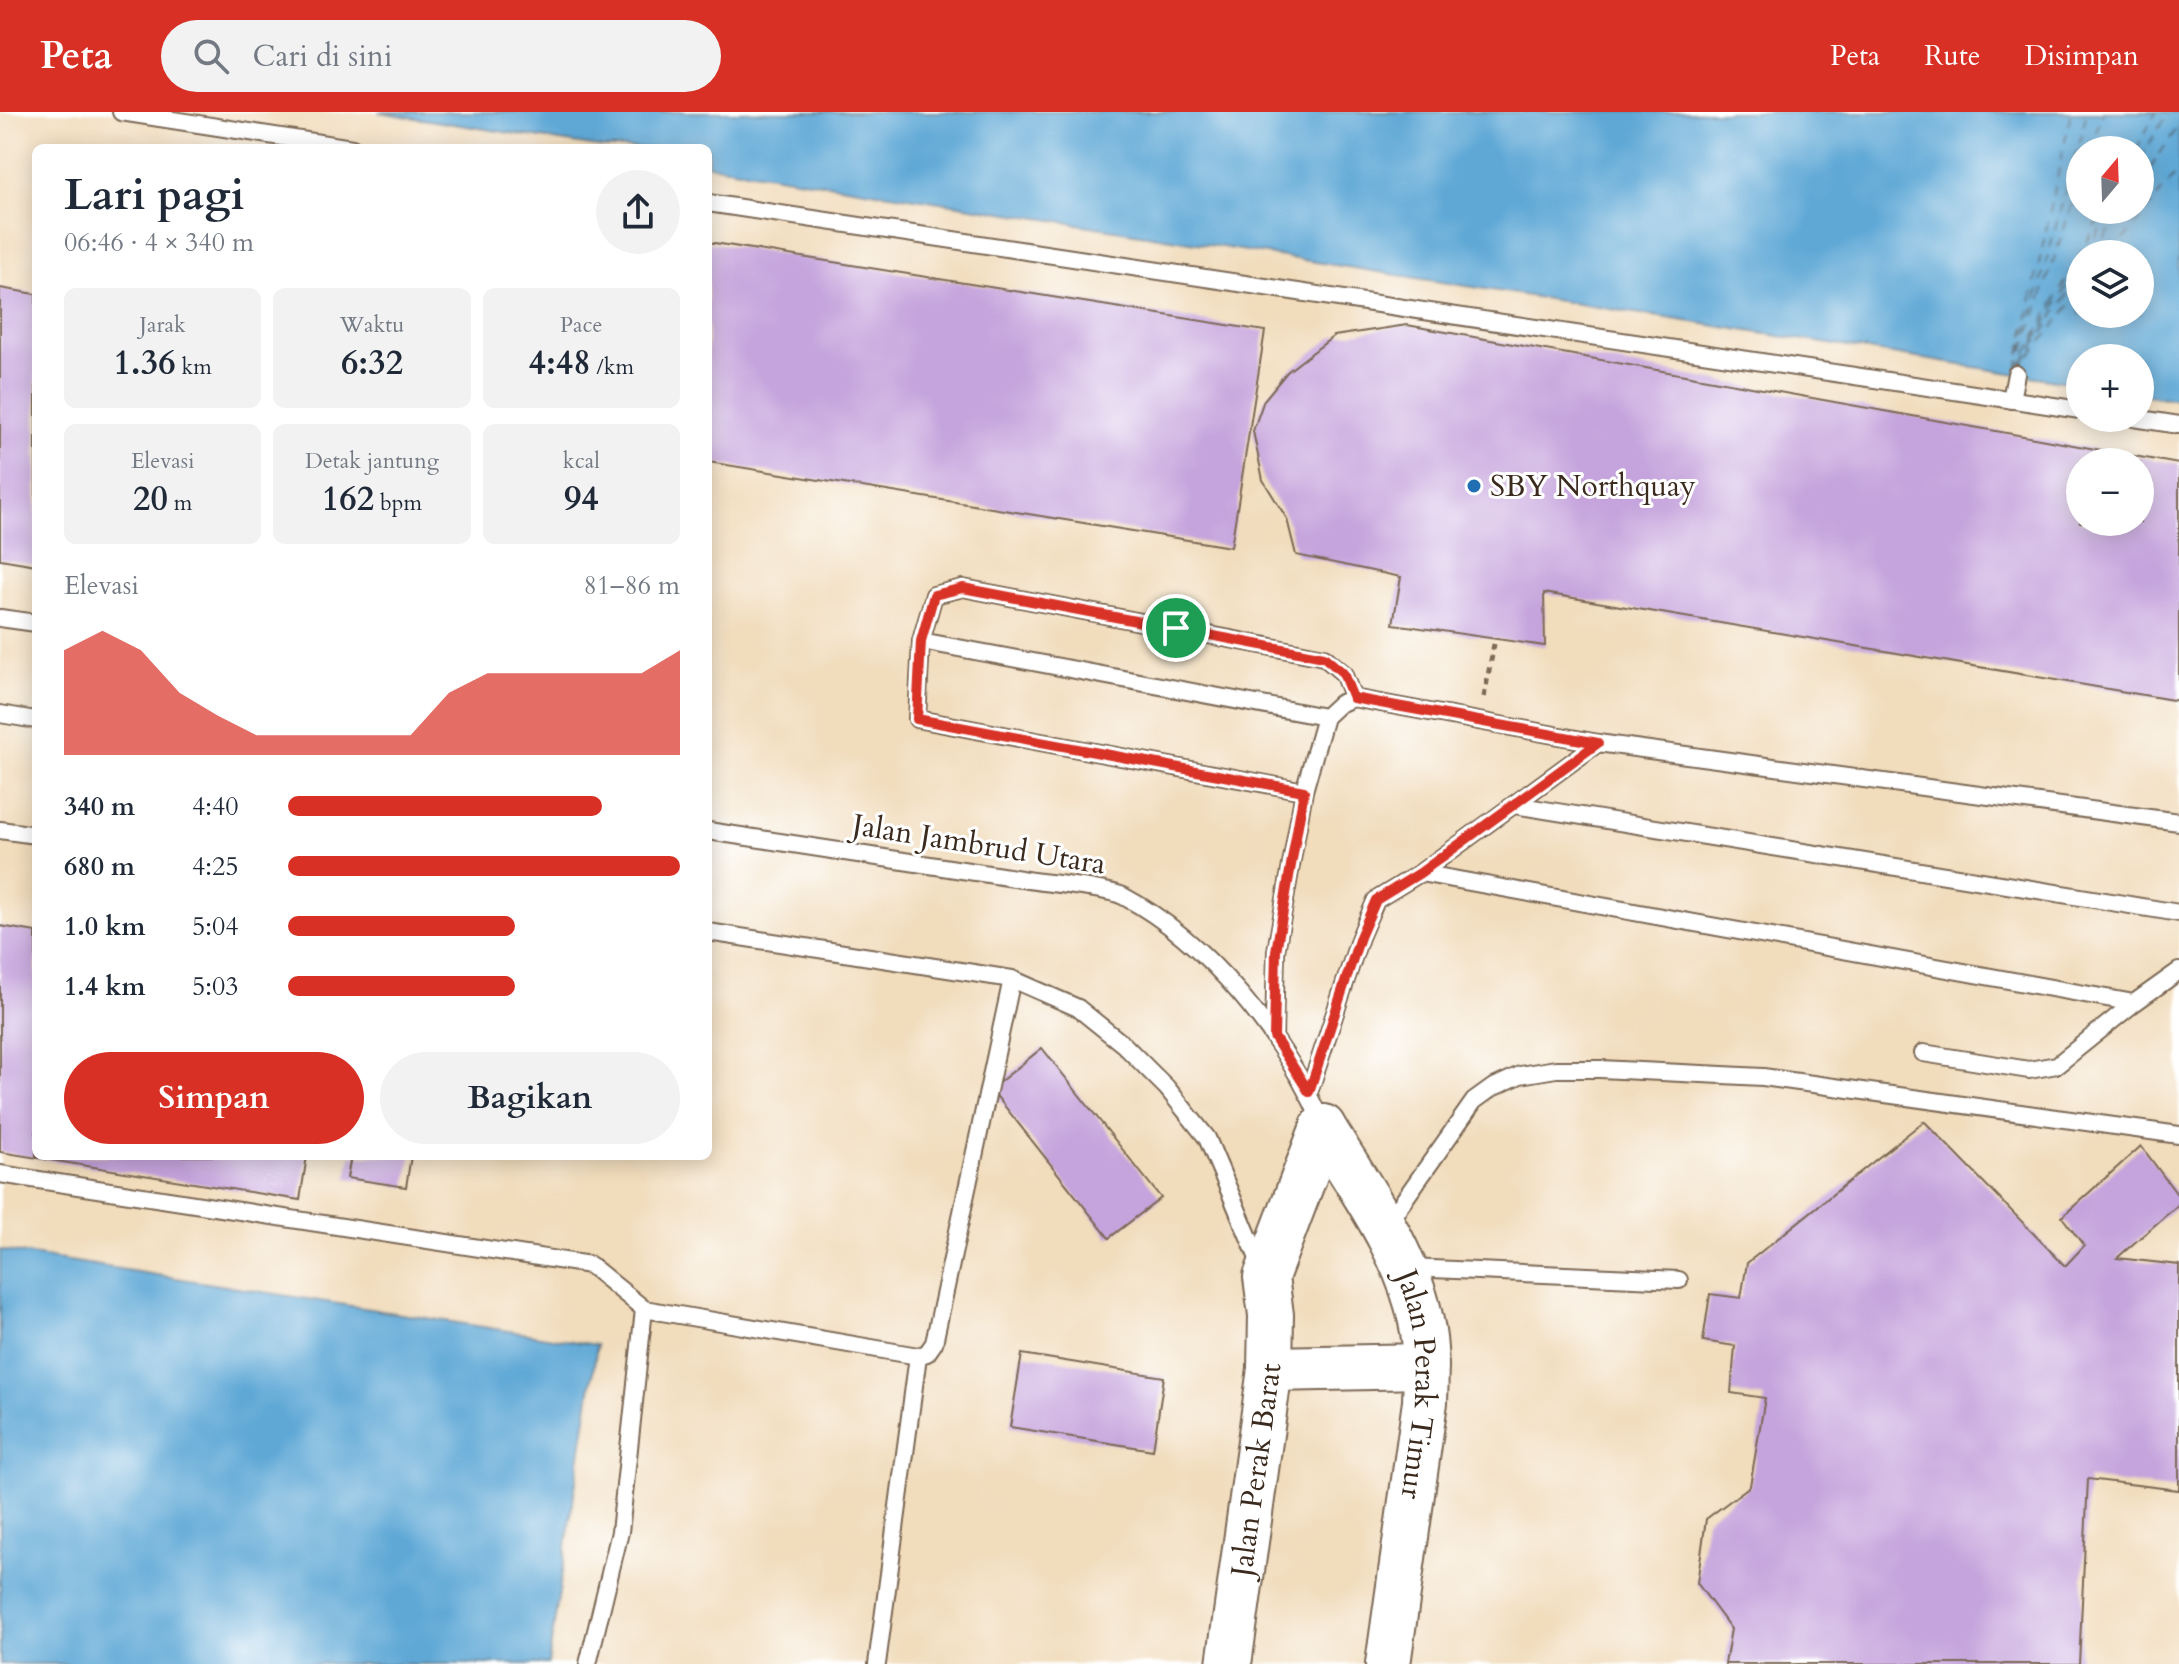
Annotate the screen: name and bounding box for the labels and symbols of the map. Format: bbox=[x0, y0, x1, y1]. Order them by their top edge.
north arrow bbox=[2066, 136, 2154, 224]
place label: SBY Northquay bbox=[1490, 466, 1696, 507]
marker: SBY Northquay bbox=[1465, 477, 1483, 495]
pin bbox=[1142, 594, 1210, 662]
street label: Jalan Jambrud Utara bbox=[845, 804, 1108, 885]
street label: Jalan Perak Timur bbox=[1385, 1260, 1446, 1502]
street label: Jalan Perak Barat bbox=[1221, 1362, 1291, 1583]

